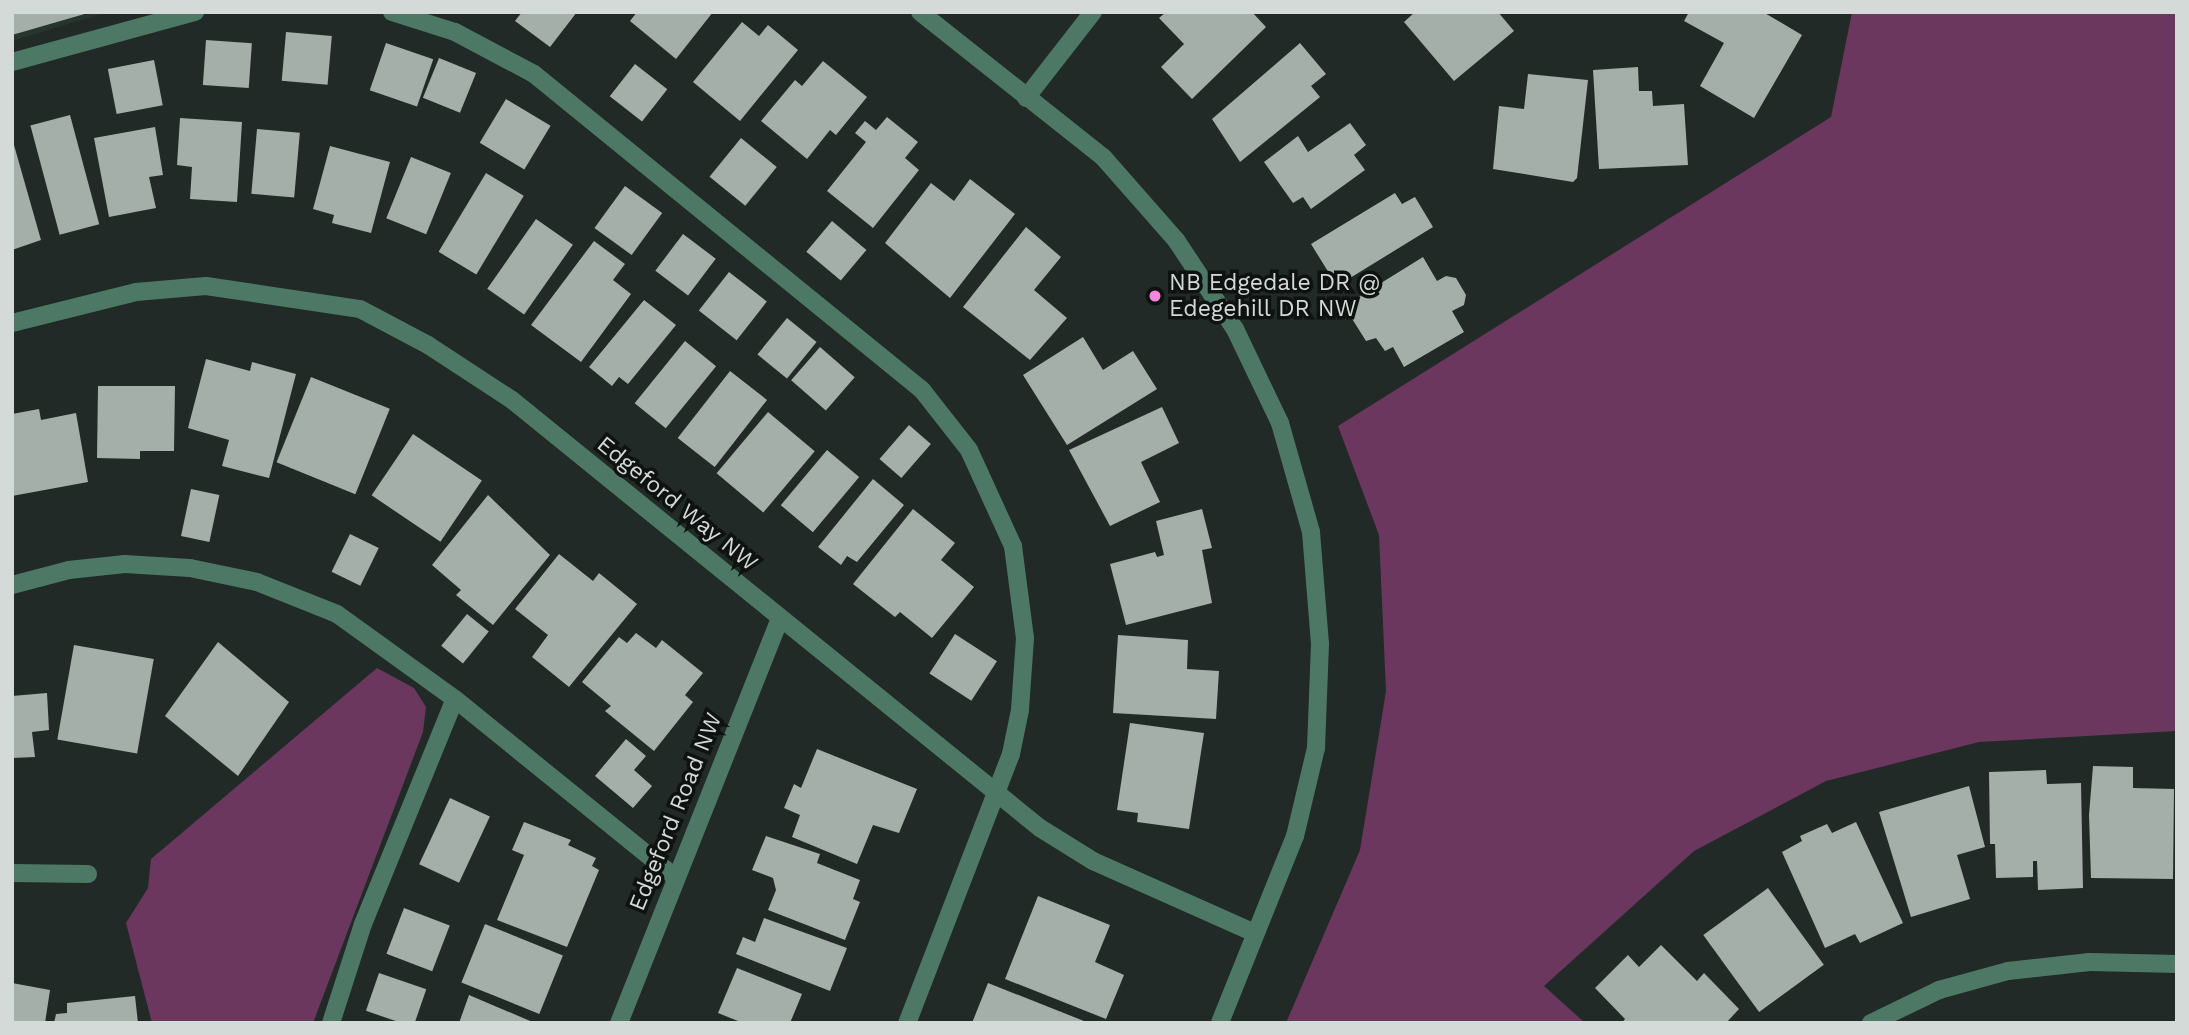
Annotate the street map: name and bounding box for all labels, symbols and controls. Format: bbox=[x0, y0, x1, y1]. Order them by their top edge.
place label: NB Edgedale DR @ Edegehill DR NW bbox=[1169, 269, 1380, 323]
marker: NB Edgedale DR @ Edegehill DR NW bbox=[1147, 288, 1163, 304]
street label: Edgeford Way NW bbox=[591, 430, 763, 578]
street label: Edgeford Road NW bbox=[624, 709, 728, 915]

